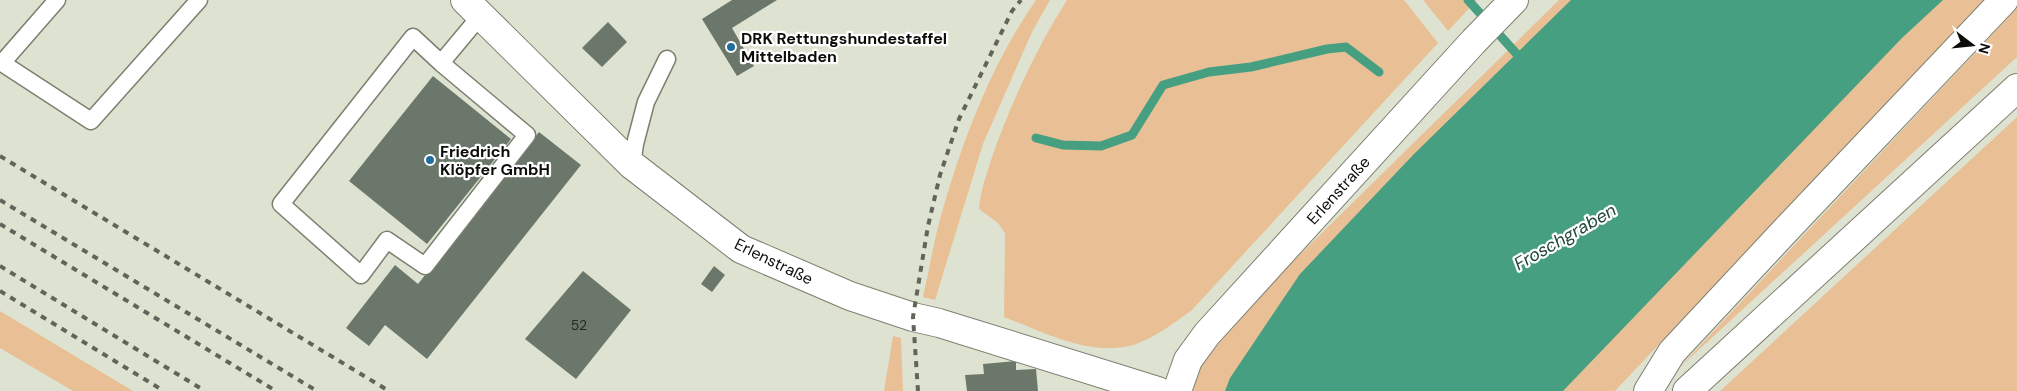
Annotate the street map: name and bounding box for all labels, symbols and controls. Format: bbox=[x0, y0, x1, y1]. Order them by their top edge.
north arrow bbox=[1947, 20, 1997, 70]
place label: DRK Rettungshundestaffel Mittelbaden bbox=[741, 28, 947, 67]
marker: DRK Rettungshundestaffel Mittelbaden bbox=[725, 41, 737, 53]
text: N bbox=[1974, 41, 1995, 56]
place label: Friedrich Klöpfer GmbH bbox=[440, 141, 550, 180]
street label: Erlenstraße bbox=[1302, 152, 1375, 229]
marker: Friedrich Klöpfer GmbH bbox=[424, 154, 436, 166]
water label: Froschgraben bbox=[1510, 198, 1620, 276]
street label: Erlenstraße bbox=[731, 233, 817, 289]
house number: 52 bbox=[571, 316, 587, 334]

